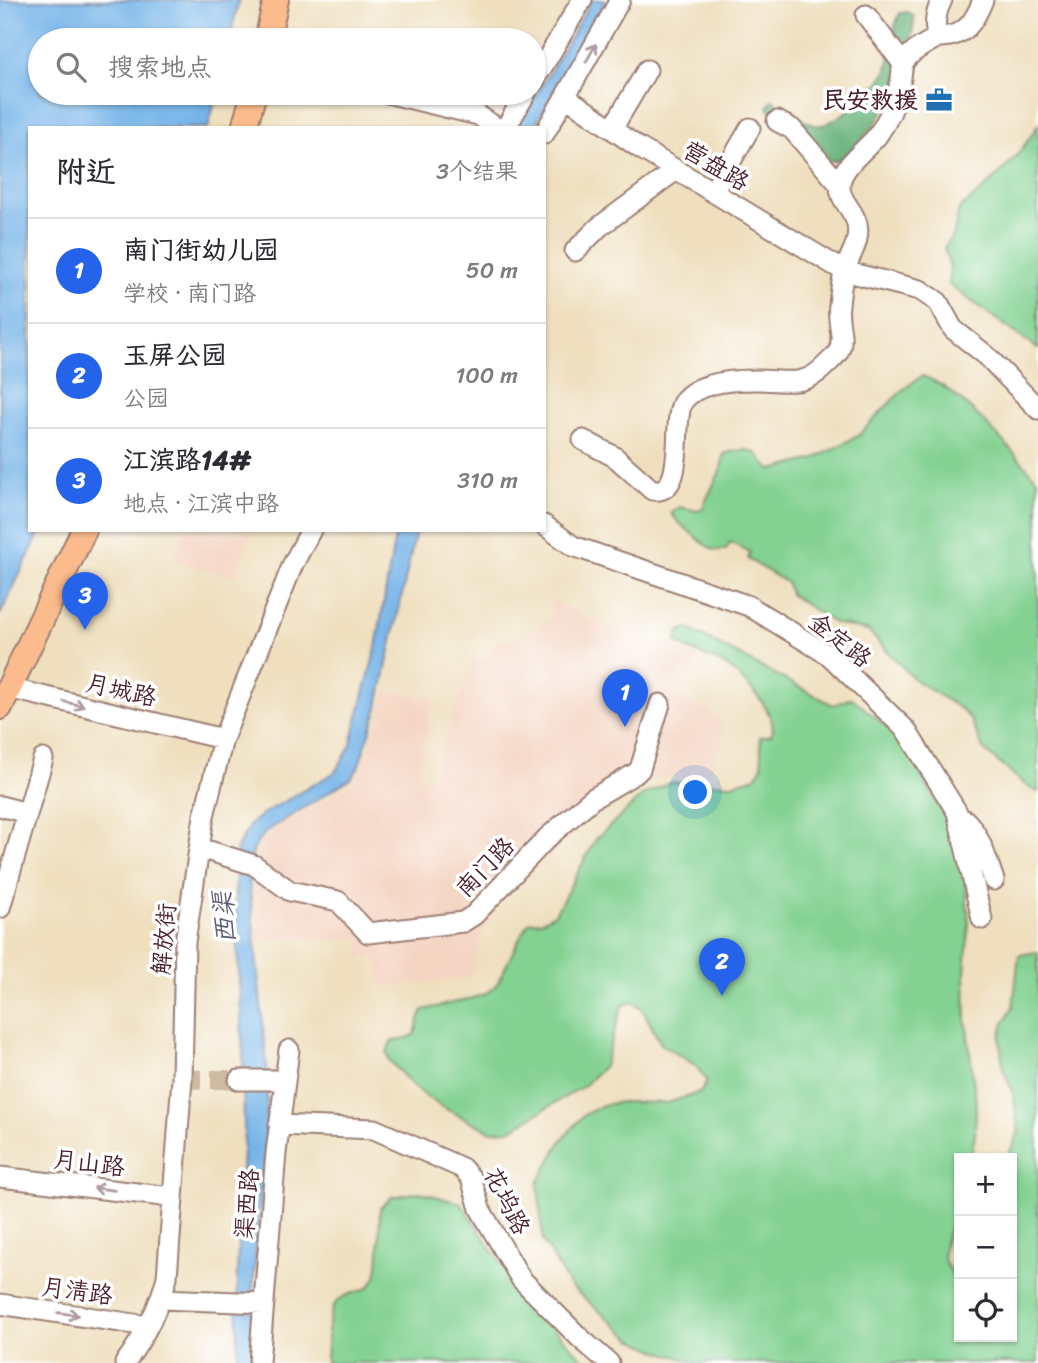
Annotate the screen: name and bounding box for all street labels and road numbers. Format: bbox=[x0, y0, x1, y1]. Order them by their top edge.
street label: 营盘路 bbox=[674, 129, 758, 203]
street label: 金定路 bbox=[799, 601, 881, 679]
street label: 月城路 bbox=[81, 661, 161, 719]
street label: 南门路 bbox=[445, 827, 525, 907]
street label: 解放街 bbox=[140, 901, 188, 977]
street label: 月山路 bbox=[51, 1138, 127, 1188]
street label: 花坞路 bbox=[472, 1159, 542, 1243]
street label: 渠西路 bbox=[223, 1166, 271, 1242]
street label: 月清路 bbox=[38, 1265, 116, 1317]

